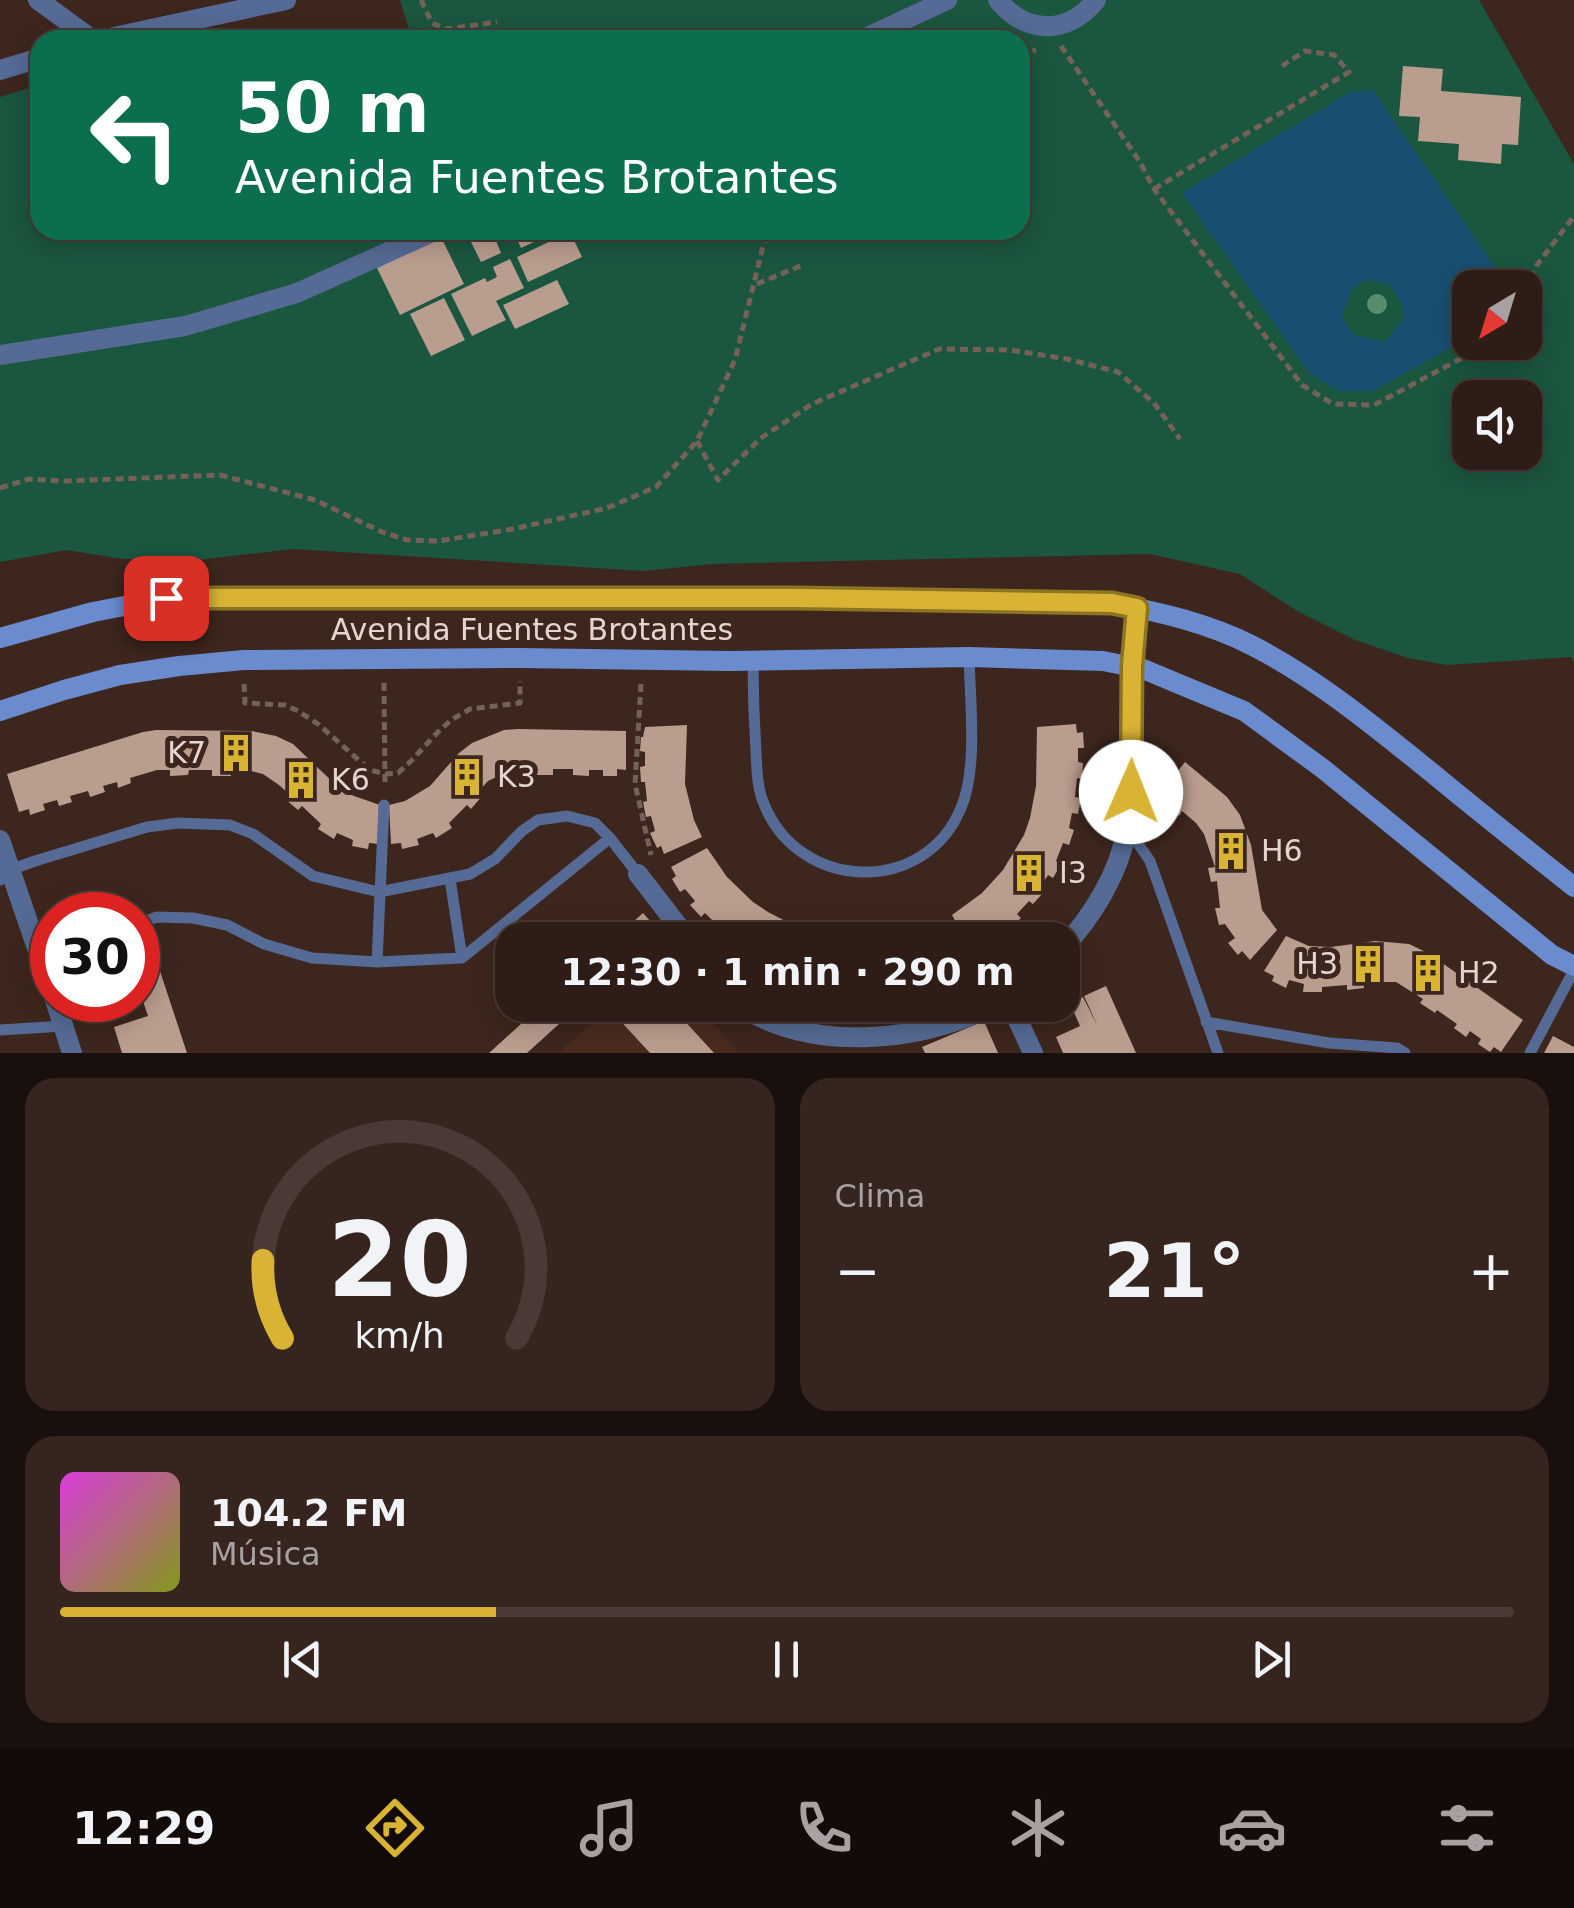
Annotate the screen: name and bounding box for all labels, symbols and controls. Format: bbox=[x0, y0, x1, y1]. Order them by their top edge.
text: 50 m bbox=[235, 67, 430, 149]
icon: left bbox=[70, 70, 200, 200]
text: Avenida Fuentes Brotantes bbox=[235, 151, 839, 204]
north arrow bbox=[1452, 270, 1542, 360]
map controls bbox=[1452, 270, 1542, 470]
button: sound bbox=[1452, 380, 1542, 470]
pin bbox=[124, 556, 209, 641]
icon: arrive bbox=[139, 571, 194, 626]
street label: Avenida Fuentes Brotantes bbox=[331, 612, 733, 647]
building icon: K7 bbox=[215, 732, 257, 774]
place label: K7 bbox=[167, 735, 206, 770]
position arrow bbox=[1079, 740, 1183, 844]
building icon: K3 bbox=[446, 756, 488, 798]
building icon: K6 bbox=[280, 759, 322, 801]
place label: K3 bbox=[497, 759, 536, 794]
place label: K6 bbox=[331, 762, 370, 797]
building icon: H6 bbox=[1210, 830, 1252, 872]
place label: H6 bbox=[1261, 833, 1303, 868]
building icon: I3 bbox=[1008, 852, 1050, 894]
place label: I3 bbox=[1059, 855, 1087, 890]
speed limit sign: 30 bbox=[30, 892, 160, 1022]
building icon: H3 bbox=[1347, 943, 1389, 985]
place label: H3 bbox=[1296, 946, 1338, 981]
text: 12:30 · 1 min · 290 m bbox=[560, 950, 1015, 994]
building icon: H2 bbox=[1407, 952, 1449, 994]
place label: H2 bbox=[1458, 955, 1500, 990]
text: Clima bbox=[835, 1177, 925, 1215]
text: 20 bbox=[327, 1199, 472, 1321]
text: 21° bbox=[1103, 1227, 1245, 1315]
text: − bbox=[835, 1239, 881, 1303]
text: + bbox=[1468, 1239, 1514, 1303]
text: km/h bbox=[355, 1315, 445, 1356]
text: 104.2 FM bbox=[210, 1491, 407, 1535]
text: Música bbox=[210, 1535, 321, 1573]
icon: previous bbox=[275, 1632, 330, 1687]
icon: pause bbox=[759, 1632, 814, 1687]
icon: next bbox=[1244, 1632, 1299, 1687]
icon: directions bbox=[360, 1793, 430, 1863]
icon: music bbox=[574, 1793, 644, 1863]
icon: phone bbox=[789, 1793, 859, 1863]
icon: climate bbox=[1003, 1793, 1073, 1863]
icon: car bbox=[1217, 1793, 1287, 1863]
icon: filters bbox=[1432, 1793, 1502, 1863]
text: 12:29 bbox=[72, 1802, 215, 1855]

